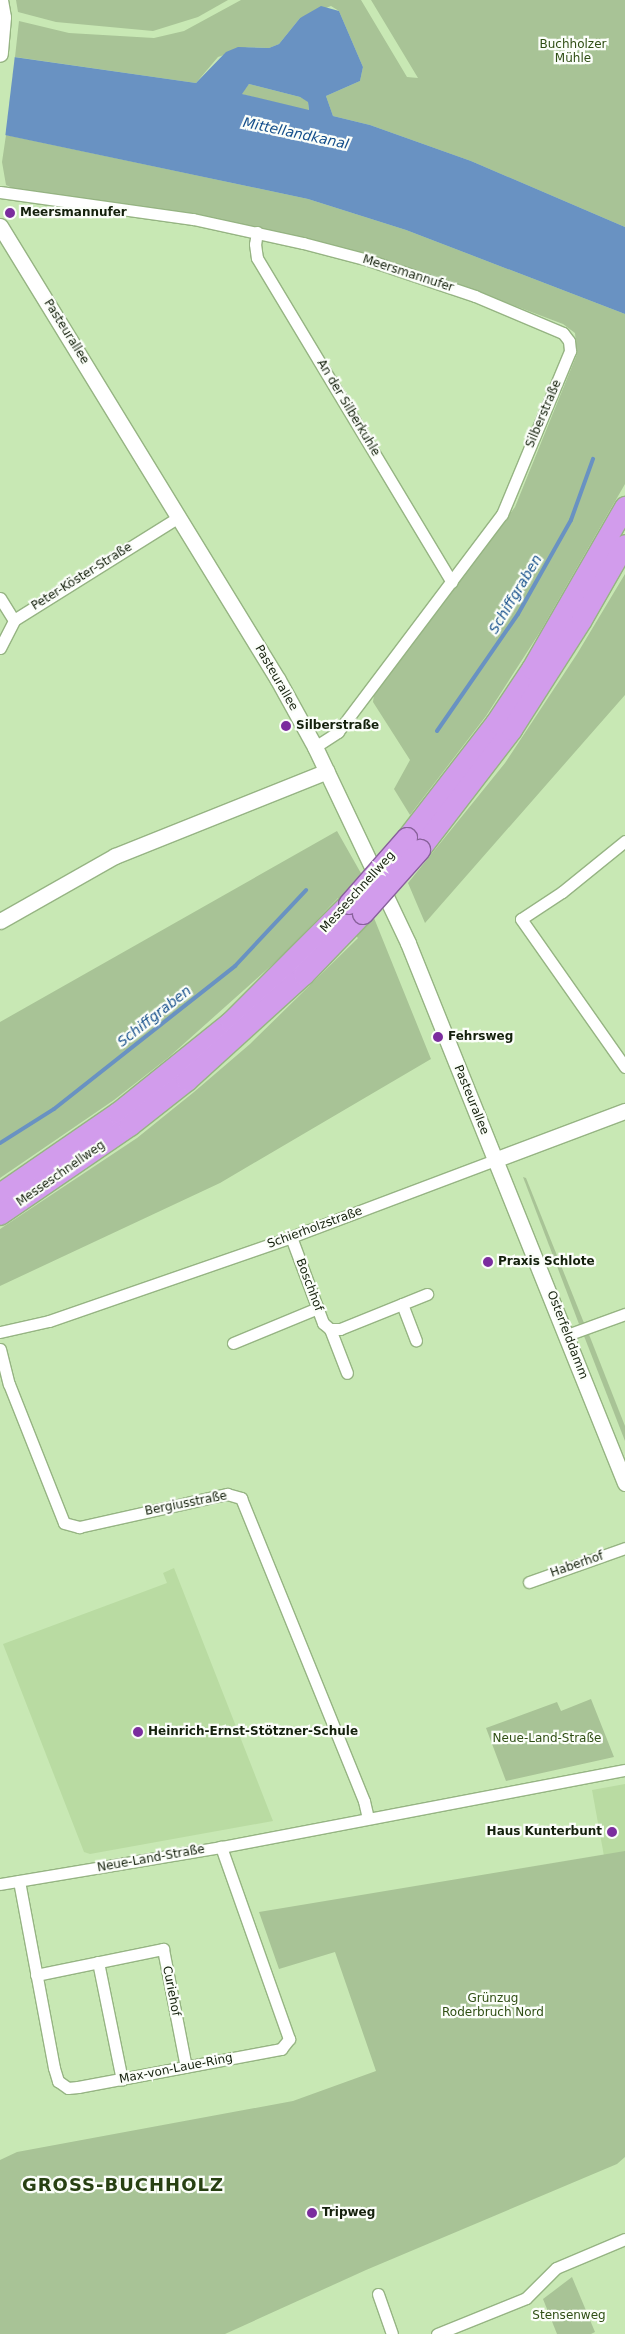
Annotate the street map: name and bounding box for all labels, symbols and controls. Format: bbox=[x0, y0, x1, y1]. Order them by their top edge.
park label: Buchholzer Mühle bbox=[540, 38, 606, 66]
water label: Mittellandkanal bbox=[242, 114, 350, 152]
place label: Meersmannufer bbox=[20, 206, 127, 220]
marker: Meersmannufer bbox=[4, 207, 16, 219]
street label: Meersmannufer bbox=[361, 253, 455, 295]
street label: Pasteurallee bbox=[40, 297, 92, 367]
street label: An der Silberkuhle bbox=[313, 357, 383, 459]
street label: Silberstraße bbox=[523, 378, 565, 450]
street label: Peter-Köster-Straße bbox=[29, 540, 135, 614]
water label: Schiffgraben bbox=[485, 552, 545, 636]
street label: Pasteurallee bbox=[251, 642, 301, 714]
place label: Silberstraße bbox=[296, 719, 379, 733]
marker: Silberstraße bbox=[280, 720, 292, 732]
street label: Messeschnellweg bbox=[318, 848, 398, 936]
water label: Schiffgraben bbox=[114, 982, 194, 1050]
place label: Fehrsweg bbox=[448, 1030, 513, 1044]
marker: Fehrsweg bbox=[432, 1031, 444, 1043]
street label: Pasteurallee bbox=[451, 1063, 491, 1137]
street label: Messeschnellweg bbox=[14, 1138, 108, 1210]
street label: Schierholzstraße bbox=[266, 1204, 364, 1252]
place label: Praxis Schlote bbox=[498, 1255, 595, 1269]
marker: Praxis Schlote bbox=[482, 1256, 494, 1268]
street label: Boschhof bbox=[292, 1257, 326, 1313]
street label: Osterfelddamm bbox=[544, 1289, 590, 1381]
street label: Bergiusstraße bbox=[144, 1489, 228, 1519]
street label: Haberhof bbox=[549, 1549, 605, 1581]
place label: Heinrich-Ernst-Stötzner-Schule bbox=[148, 1725, 358, 1739]
marker: Heinrich-Ernst-Stötzner-Schule bbox=[132, 1726, 144, 1738]
park label: Neue-Land-Straße bbox=[493, 1732, 601, 1746]
place label: Haus Kunterbunt bbox=[487, 1825, 602, 1839]
marker: Haus Kunterbunt bbox=[606, 1826, 618, 1838]
street label: Neue-Land-Straße bbox=[96, 1842, 206, 1876]
street label: Curiehof bbox=[159, 1965, 183, 2017]
park label: Grünzug Roderbruch Nord bbox=[442, 1992, 544, 2020]
street label: Max-von-Laue-Ring bbox=[118, 2051, 234, 2087]
district label: GROSS-BUCHHOLZ bbox=[20, 2174, 226, 2196]
place label: Tripweg bbox=[322, 2206, 375, 2220]
marker: Tripweg bbox=[306, 2207, 318, 2219]
park label: Stensenweg bbox=[532, 2309, 606, 2323]

